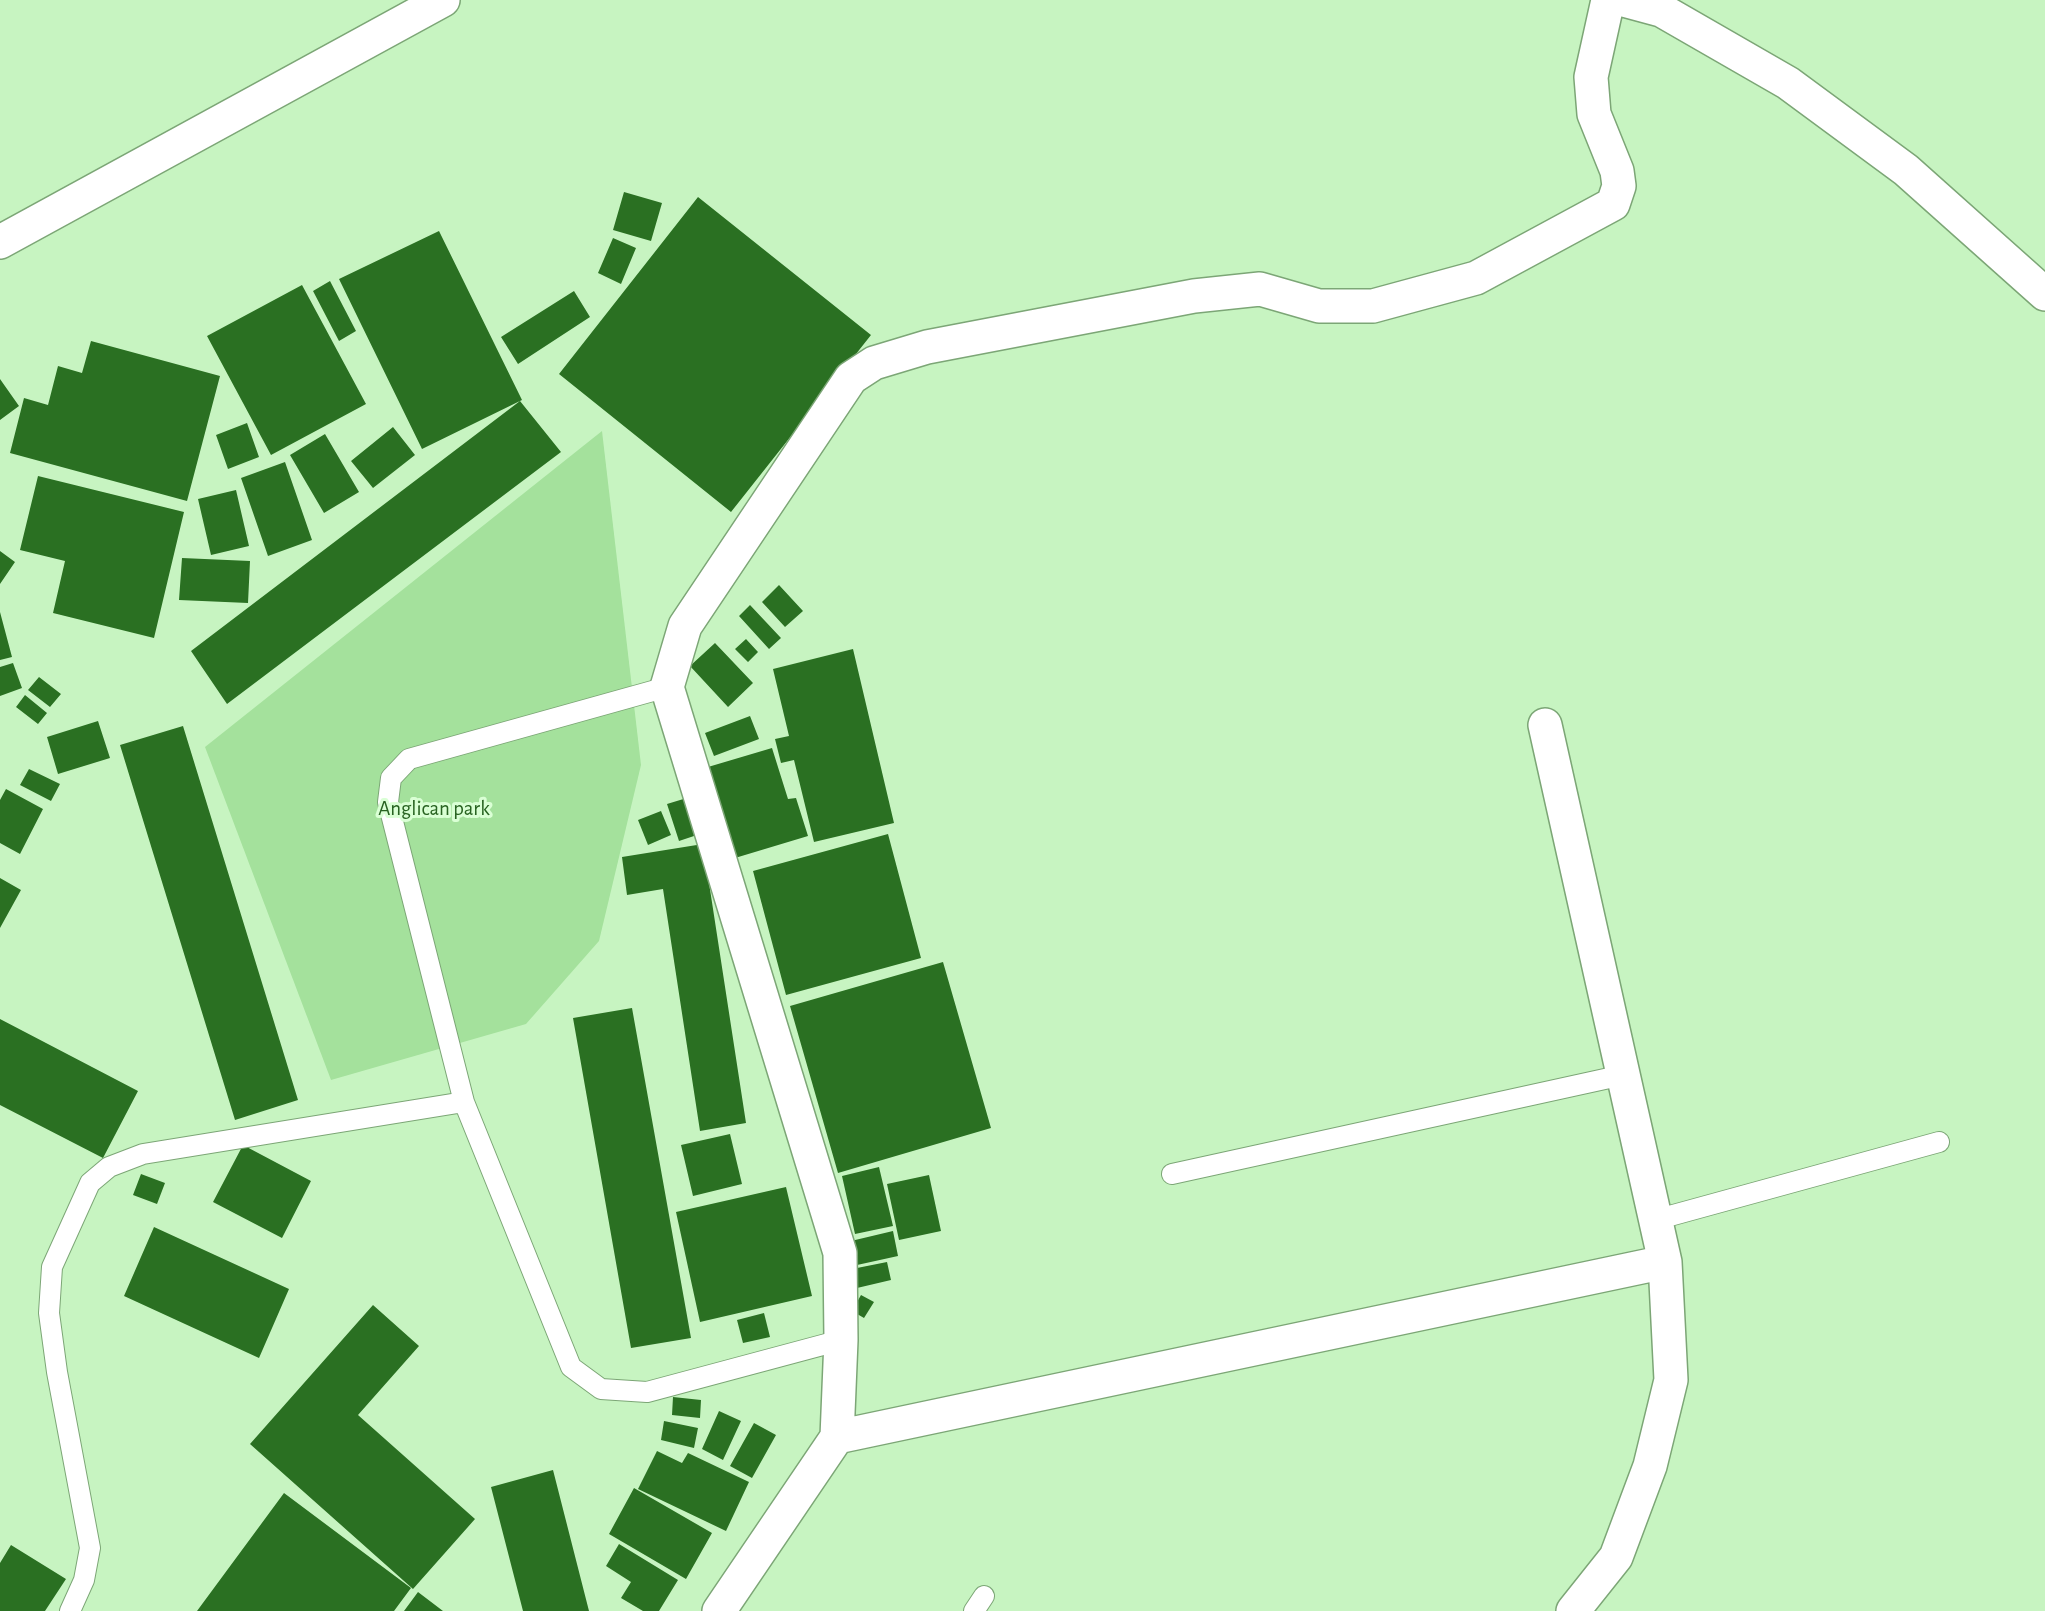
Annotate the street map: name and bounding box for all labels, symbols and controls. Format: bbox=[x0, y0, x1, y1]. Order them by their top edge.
park label: Anglican park bbox=[378, 796, 490, 822]

